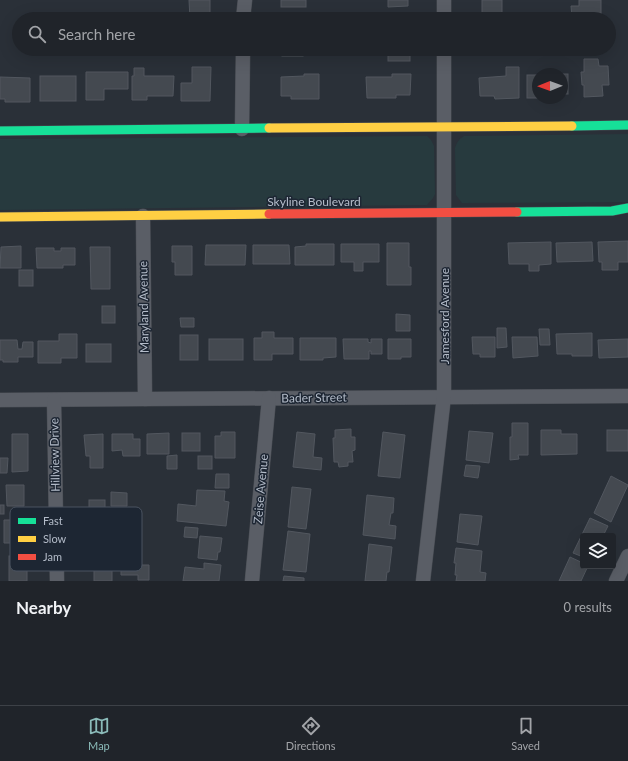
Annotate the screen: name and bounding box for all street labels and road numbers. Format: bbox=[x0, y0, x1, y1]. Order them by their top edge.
street label: Skyline Boulevard bbox=[267, 194, 361, 209]
street label: Maryland Avenue bbox=[135, 261, 152, 353]
street label: Jamesford Avenue bbox=[437, 268, 452, 364]
street label: Bader Street bbox=[281, 389, 348, 406]
street label: Hillview Drive bbox=[46, 418, 63, 492]
street label: Zeise Avenue bbox=[250, 453, 271, 525]

